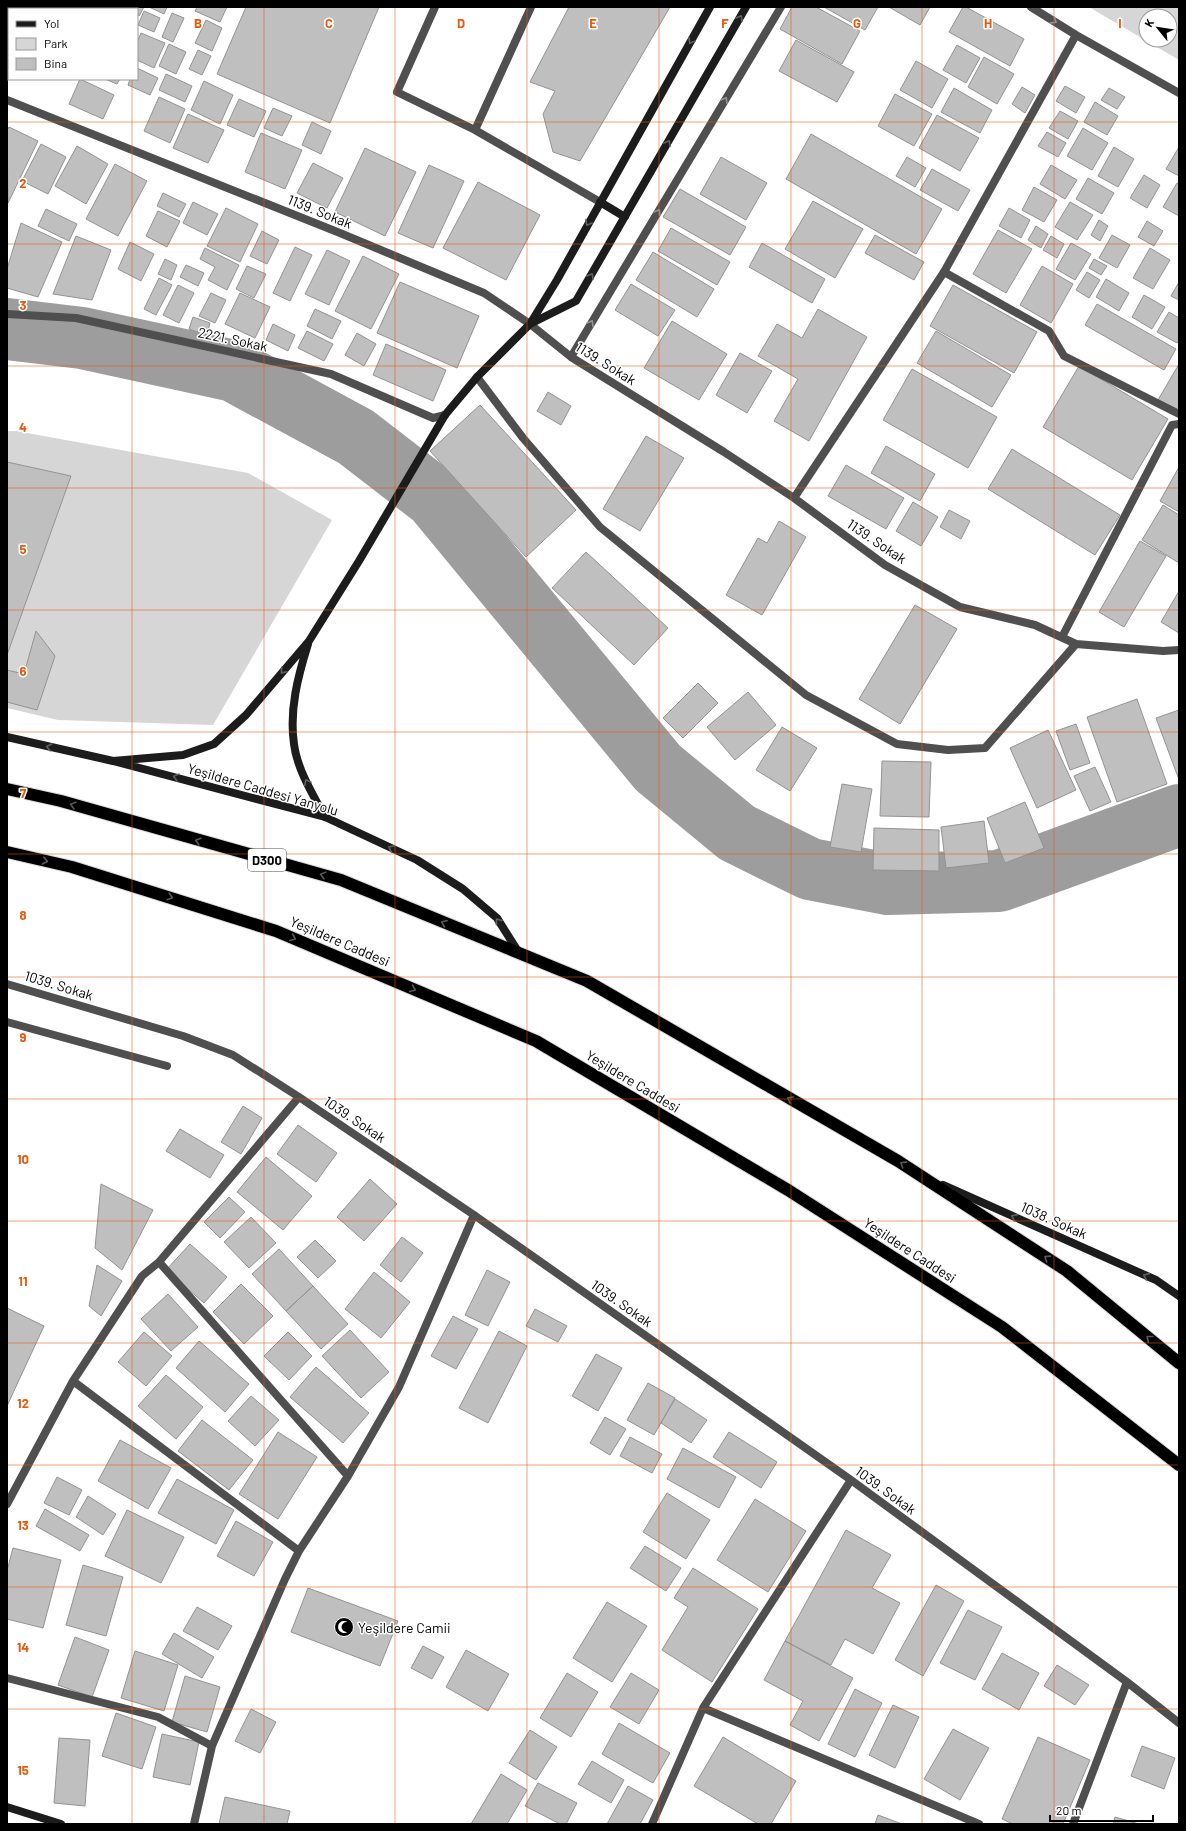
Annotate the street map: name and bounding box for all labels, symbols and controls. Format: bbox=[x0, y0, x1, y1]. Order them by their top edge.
legend bbox=[8, 8, 138, 80]
north arrow bbox=[1138, 8, 1178, 48]
text: B bbox=[194, 15, 202, 31]
text: C bbox=[325, 15, 333, 31]
text: D bbox=[457, 15, 465, 31]
text: E bbox=[589, 15, 597, 31]
text: F bbox=[721, 15, 729, 31]
one-way arrow bbox=[735, 15, 742, 23]
text: G bbox=[853, 15, 861, 31]
text: H bbox=[984, 15, 992, 31]
text: I bbox=[1118, 15, 1122, 31]
text: Yol bbox=[44, 16, 59, 30]
one-way arrow bbox=[1050, 16, 1057, 24]
text: K bbox=[1142, 16, 1156, 29]
text: Park bbox=[44, 36, 68, 50]
one-way arrow bbox=[689, 37, 696, 44]
text: Bina bbox=[44, 56, 67, 70]
one-way arrow bbox=[720, 97, 728, 104]
one-way arrow bbox=[663, 140, 670, 147]
text: 2 bbox=[19, 175, 27, 191]
street label: 1139. Sokak bbox=[285, 190, 355, 232]
one-way arrow bbox=[653, 209, 661, 216]
one-way arrow bbox=[586, 219, 593, 226]
one-way arrow bbox=[586, 273, 593, 280]
text: 3 bbox=[19, 297, 27, 313]
one-way arrow bbox=[586, 320, 593, 327]
street label: 2221. Sokak bbox=[197, 323, 269, 355]
street label: 1139. Sokak bbox=[573, 338, 639, 388]
text: 4 bbox=[19, 419, 27, 435]
street label: 1139. Sokak bbox=[844, 515, 910, 567]
text: 5 bbox=[19, 541, 27, 557]
text: 6 bbox=[20, 663, 27, 679]
one-way arrow bbox=[281, 666, 288, 673]
one-way arrow bbox=[46, 743, 52, 751]
street label: Yeşildere Caddesi Yanyolu bbox=[186, 759, 340, 819]
one-way arrow bbox=[172, 774, 179, 782]
one-way arrow bbox=[304, 779, 312, 787]
text: 7 bbox=[20, 785, 27, 801]
one-way arrow bbox=[70, 801, 77, 810]
one-way arrow bbox=[195, 837, 202, 846]
one-way arrow bbox=[388, 845, 396, 853]
road number: D300 bbox=[248, 849, 286, 871]
one-way arrow bbox=[42, 856, 48, 864]
one-way arrow bbox=[320, 871, 327, 880]
one-way arrow bbox=[166, 893, 173, 901]
text: 8 bbox=[19, 907, 27, 923]
street label: Yeşildere Caddesi bbox=[287, 912, 393, 970]
one-way arrow bbox=[496, 918, 503, 925]
one-way arrow bbox=[441, 919, 448, 927]
one-way arrow bbox=[289, 933, 297, 941]
street label: 1039. Sokak bbox=[23, 967, 95, 1003]
one-way arrow bbox=[409, 984, 416, 992]
text: 9 bbox=[20, 1029, 27, 1045]
street label: Yeşildere Caddesi bbox=[583, 1046, 683, 1116]
street label: 1039. Sokak bbox=[321, 1092, 389, 1146]
one-way arrow bbox=[787, 1096, 794, 1103]
text: 10 bbox=[17, 1151, 29, 1167]
one-way arrow bbox=[900, 1162, 907, 1169]
street label: 1038. Sokak bbox=[1018, 1198, 1090, 1242]
street label: Yeşildere Caddesi bbox=[861, 1214, 959, 1286]
one-way arrow bbox=[1011, 1214, 1019, 1222]
one-way arrow bbox=[1044, 1255, 1051, 1263]
one-way arrow bbox=[1142, 1272, 1149, 1280]
text: 11 bbox=[18, 1273, 28, 1289]
street label: 1039. Sokak bbox=[588, 1276, 656, 1330]
one-way arrow bbox=[1146, 1336, 1153, 1343]
text: 12 bbox=[17, 1395, 29, 1411]
street label: 1039. Sokak bbox=[852, 1462, 920, 1518]
text: 13 bbox=[17, 1517, 29, 1533]
mosque icon: Yeşildere Camii bbox=[333, 1616, 355, 1638]
place label: Yeşildere Camii bbox=[358, 1619, 451, 1636]
text: 14 bbox=[17, 1639, 29, 1655]
text: 15 bbox=[17, 1762, 29, 1778]
scale bar bbox=[1050, 1797, 1153, 1823]
text: 20 m bbox=[1056, 1803, 1082, 1817]

